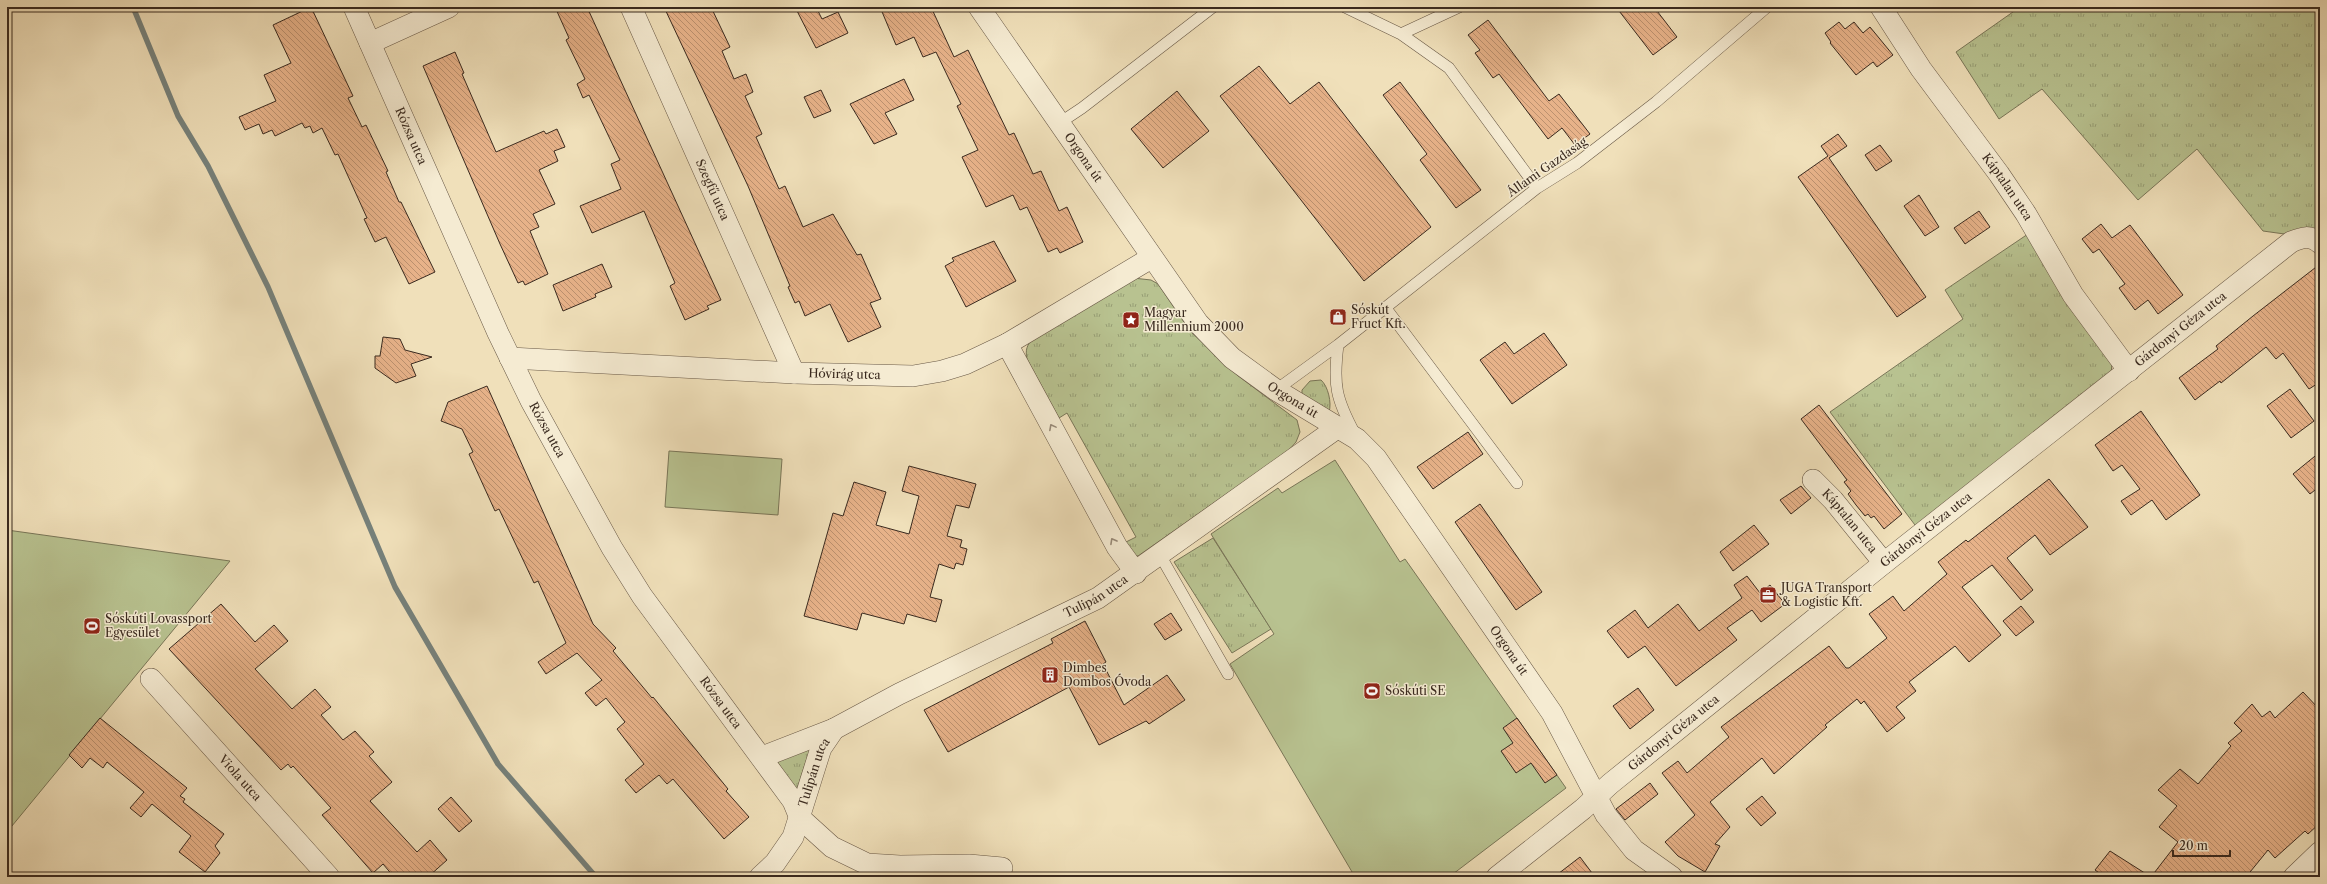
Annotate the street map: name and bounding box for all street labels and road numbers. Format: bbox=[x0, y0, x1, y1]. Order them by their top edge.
street label: Rózsa utca bbox=[392, 105, 431, 167]
street label: Orgona út bbox=[1061, 129, 1106, 185]
street label: Állami Gazdaság bbox=[1502, 132, 1590, 200]
street label: Káptalan utca bbox=[1979, 150, 2036, 224]
street label: Szegfű utca bbox=[693, 157, 733, 223]
street label: Gárdonyi Géza utca bbox=[2131, 288, 2230, 370]
street label: Hóvirág utca bbox=[808, 365, 882, 382]
street label: Orgona út bbox=[1264, 378, 1322, 421]
street label: Rózsa utca bbox=[526, 399, 569, 461]
street label: Káptalan utca bbox=[1819, 485, 1881, 556]
street label: Gárdonyi Géza utca bbox=[1877, 488, 1975, 570]
street label: Tulipán utca bbox=[1061, 571, 1131, 620]
street label: Orgona út bbox=[1487, 622, 1532, 678]
street label: Rózsa utca bbox=[697, 673, 746, 732]
street label: Gárdonyi Géza utca bbox=[1625, 691, 1722, 774]
street label: Tulipán utca bbox=[795, 734, 833, 809]
street label: Viola utca bbox=[215, 751, 265, 804]

